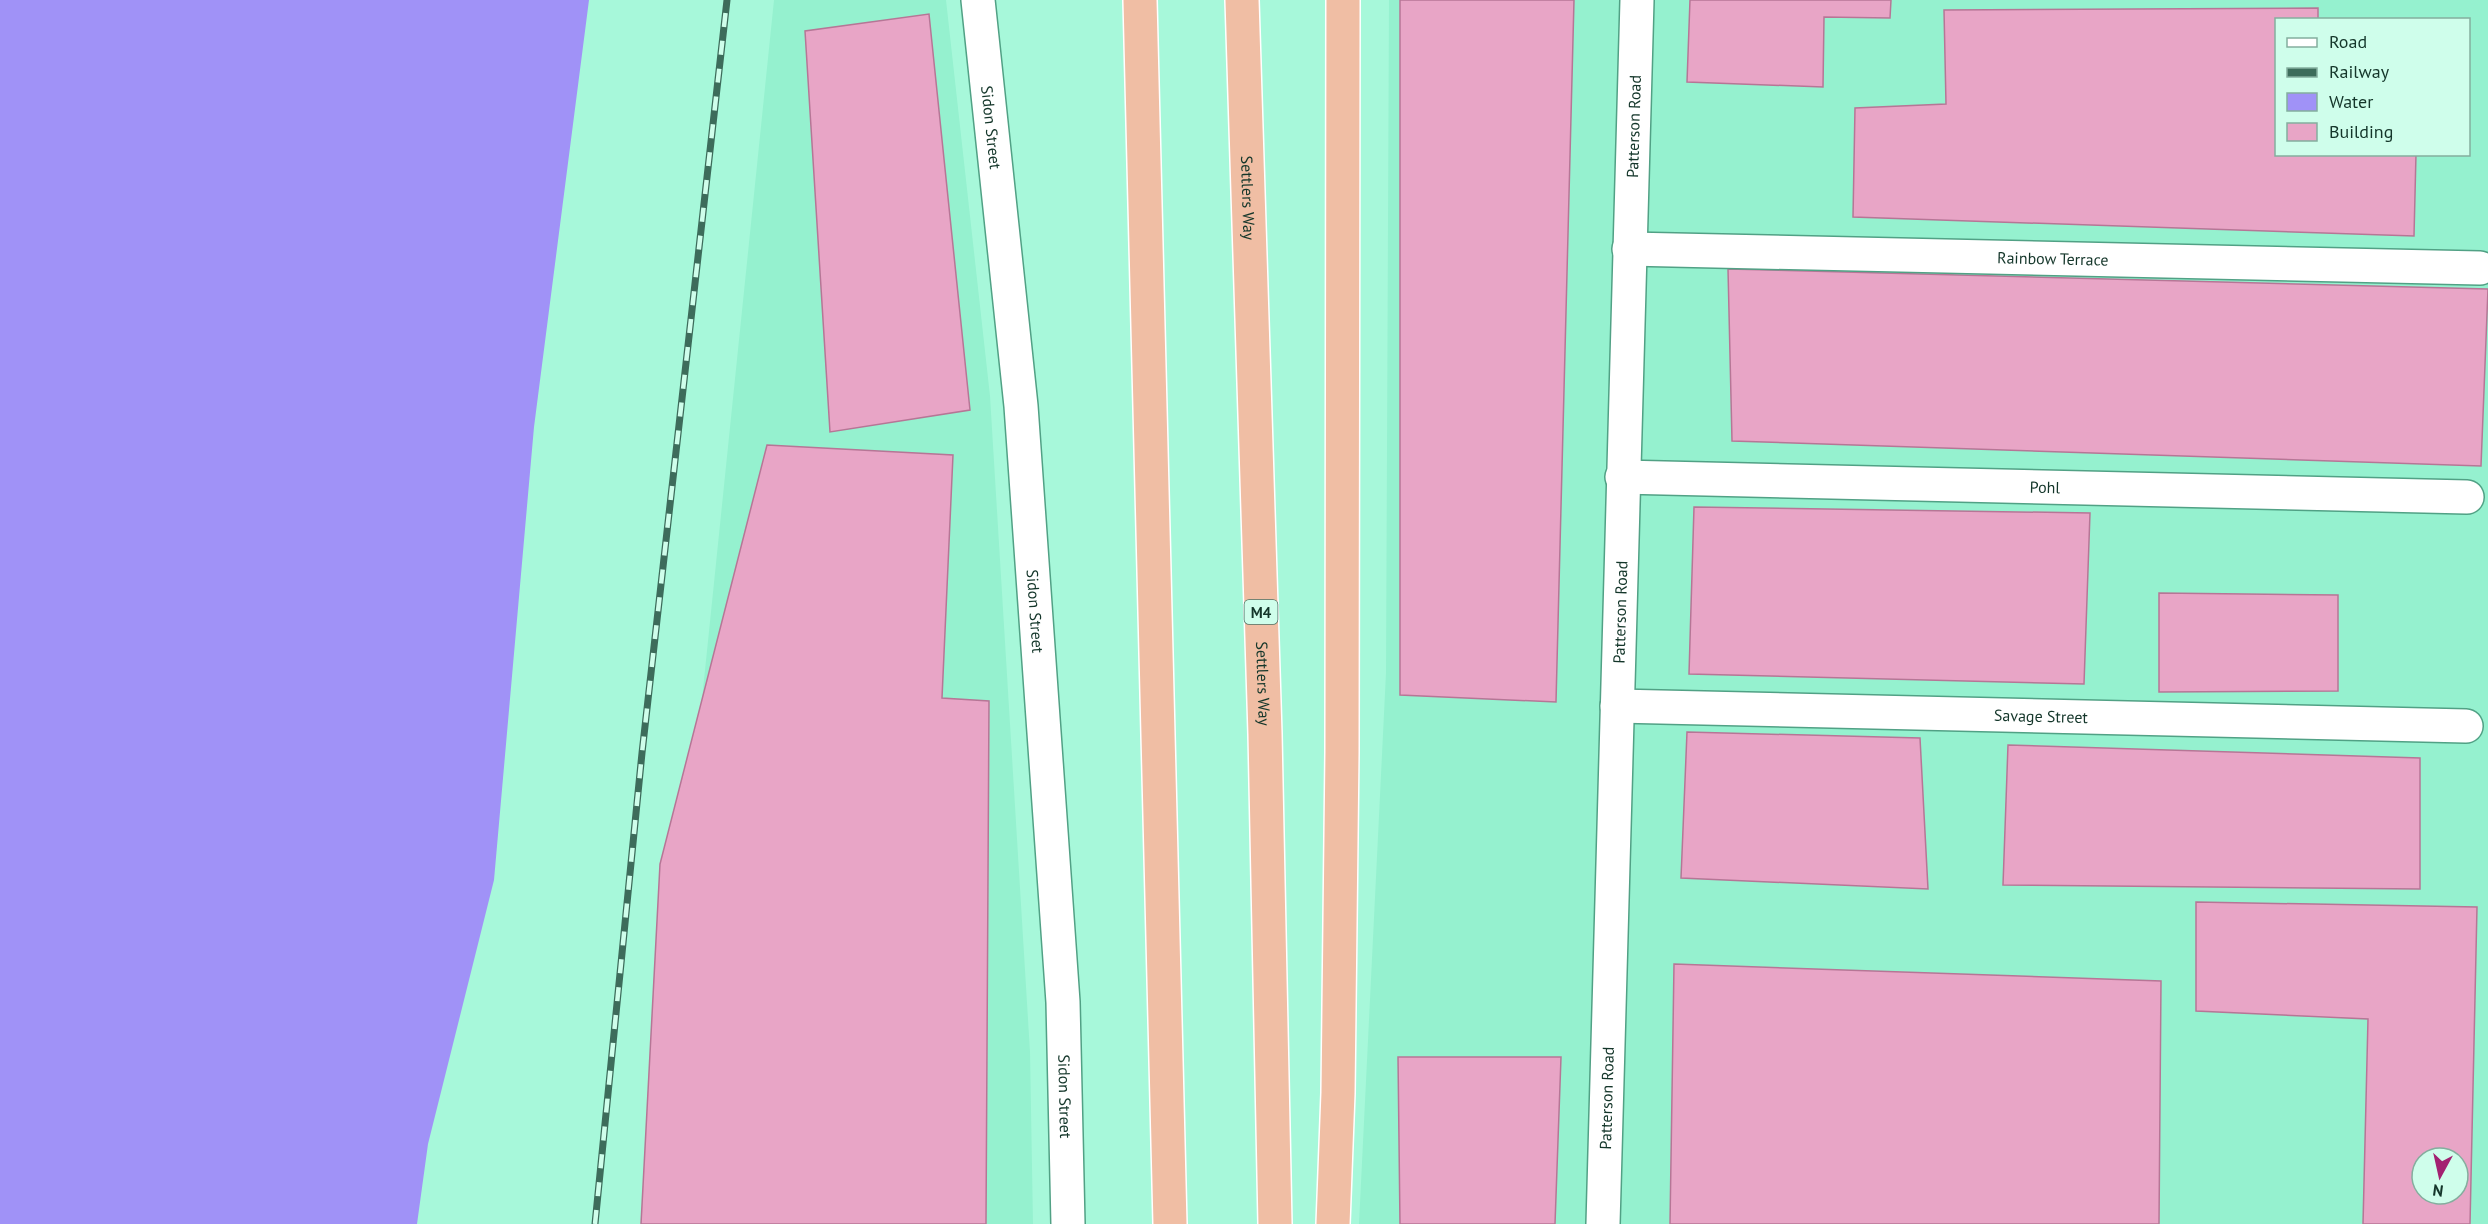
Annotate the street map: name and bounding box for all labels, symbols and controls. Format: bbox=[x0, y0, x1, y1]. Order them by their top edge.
legend bbox=[2275, 18, 2470, 156]
text: Road bbox=[2329, 30, 2367, 53]
text: Railway bbox=[2329, 60, 2390, 83]
street label: Patterson Road bbox=[1622, 75, 1645, 178]
street label: Sidon Street bbox=[977, 84, 1006, 171]
text: Water bbox=[2329, 90, 2373, 113]
text: Building bbox=[2329, 120, 2393, 143]
street label: Settlers Way bbox=[1237, 155, 1260, 241]
street label: Rainbow Terrace bbox=[1997, 247, 2109, 270]
street label: Pohl bbox=[2029, 477, 2061, 497]
street label: Patterson Road bbox=[1609, 561, 1631, 664]
street label: Sidon Street bbox=[1023, 569, 1048, 654]
road number: M4 bbox=[1244, 600, 1278, 624]
street label: Settlers Way bbox=[1252, 641, 1275, 727]
street label: Savage Street bbox=[1994, 705, 2089, 727]
street label: Patterson Road bbox=[1595, 1046, 1618, 1150]
street label: Sidon Street bbox=[1054, 1054, 1076, 1139]
north arrow bbox=[2410, 1146, 2470, 1206]
text: N bbox=[2431, 1180, 2445, 1201]

